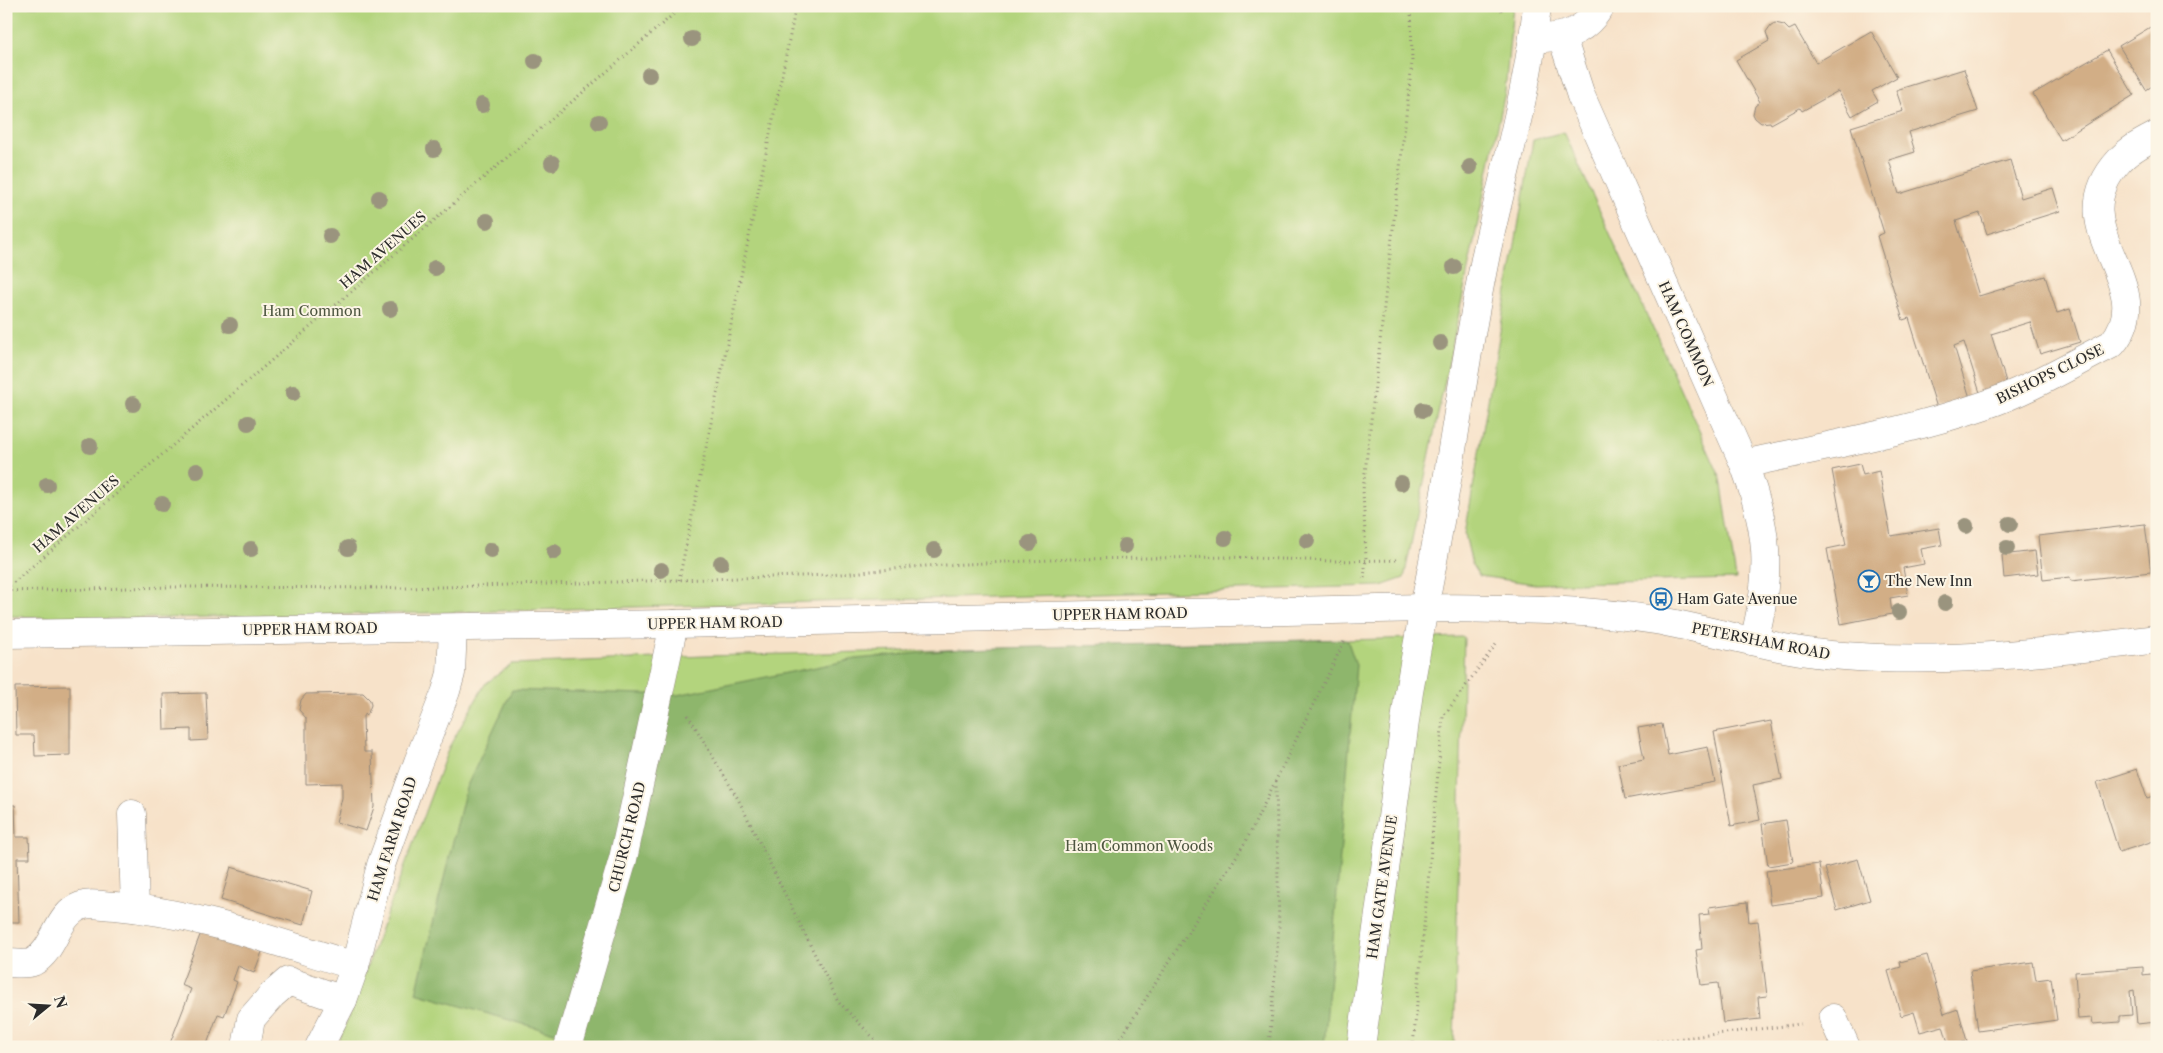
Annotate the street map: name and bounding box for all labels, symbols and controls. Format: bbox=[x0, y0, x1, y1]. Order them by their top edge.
street label: HAM AVENUES bbox=[336, 207, 430, 293]
street label: HAM COMMON bbox=[1655, 278, 1718, 390]
park label: Ham Common bbox=[263, 302, 362, 320]
street label: BISHOPS CLOSE bbox=[1993, 340, 2107, 408]
street label: HAM AVENUES bbox=[29, 471, 123, 557]
bar icon: The New Inn bbox=[1857, 569, 1881, 593]
place label: The New Inn bbox=[1885, 572, 1973, 590]
bus stop icon: Ham Gate Avenue bbox=[1649, 587, 1673, 611]
place label: Ham Gate Avenue bbox=[1677, 590, 1798, 608]
street label: UPPER HAM ROAD bbox=[1052, 604, 1188, 624]
street label: UPPER HAM ROAD bbox=[647, 613, 783, 633]
street label: UPPER HAM ROAD bbox=[242, 619, 378, 639]
street label: PETERSHAM ROAD bbox=[1690, 619, 1832, 663]
street label: HAM FARM ROAD bbox=[363, 774, 421, 904]
street label: CHURCH ROAD bbox=[605, 780, 649, 894]
street label: HAM GATE AVENUE bbox=[1363, 814, 1401, 960]
park label: Ham Common Woods bbox=[1065, 837, 1213, 855]
north arrow bbox=[22, 980, 72, 1030]
text: N bbox=[50, 993, 71, 1011]

